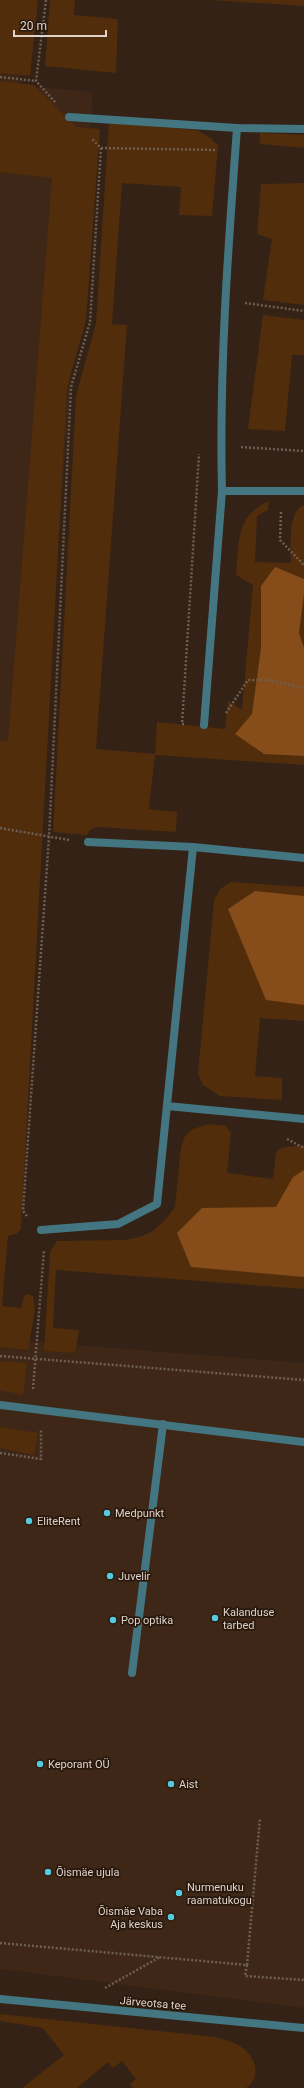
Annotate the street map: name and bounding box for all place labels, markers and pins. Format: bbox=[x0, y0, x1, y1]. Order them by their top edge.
place label: Medpunkt bbox=[115, 1507, 165, 1520]
marker: Medpunkt bbox=[102, 1508, 112, 1518]
place label: EliteRent bbox=[37, 1515, 81, 1528]
marker: EliteRent bbox=[24, 1516, 34, 1526]
place label: Juvelir bbox=[118, 1570, 151, 1583]
marker: Juvelir bbox=[105, 1571, 115, 1581]
place label: Kalanduse tarbed bbox=[223, 1606, 275, 1632]
marker: Kalanduse tarbed bbox=[210, 1613, 220, 1623]
place label: Pop optika bbox=[121, 1614, 173, 1627]
marker: Pop optika bbox=[108, 1615, 118, 1625]
place label: Keporant OÜ bbox=[48, 1758, 110, 1771]
marker: Keporant OÜ bbox=[35, 1759, 45, 1769]
place label: Aist bbox=[179, 1778, 199, 1791]
marker: Aist bbox=[166, 1779, 176, 1789]
place label: Õismäe ujula bbox=[56, 1866, 120, 1879]
marker: Õismäe ujula bbox=[43, 1867, 53, 1877]
place label: Nurmenuku raamatukogu bbox=[187, 1881, 252, 1907]
marker: Nurmenuku raamatukogu bbox=[174, 1888, 184, 1898]
place label: Ōismäe Vaba Aja keskus bbox=[98, 1905, 163, 1931]
marker: Ōismäe Vaba Aja keskus bbox=[166, 1912, 176, 1922]

